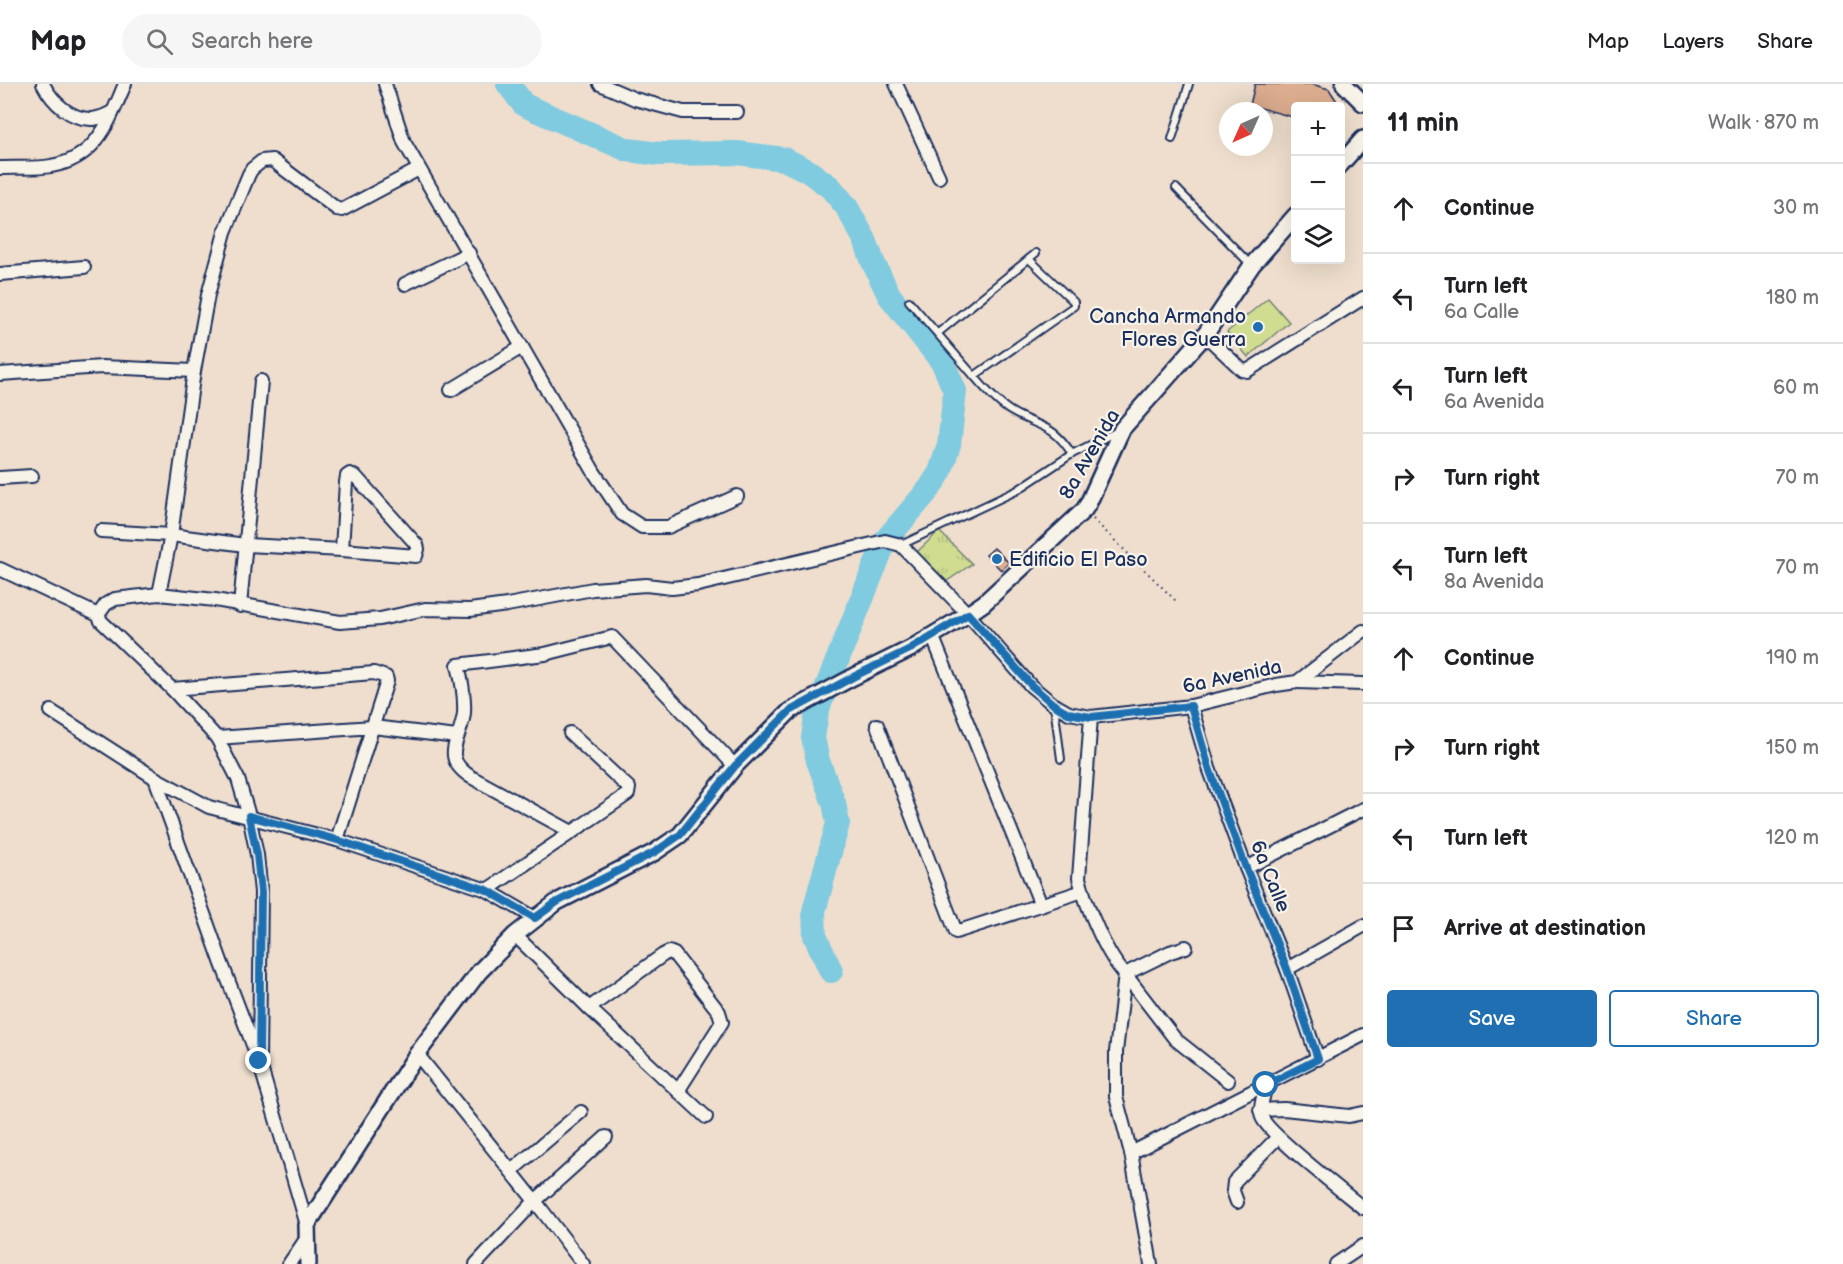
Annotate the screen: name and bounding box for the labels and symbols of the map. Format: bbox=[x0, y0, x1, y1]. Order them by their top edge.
north arrow bbox=[1219, 102, 1273, 156]
place label: Cancha Armando Flores Guerra bbox=[1089, 305, 1246, 352]
marker: Cancha Armando Flores Guerra bbox=[1251, 320, 1265, 334]
street label: 8a Avenida bbox=[1054, 405, 1125, 504]
place label: Edificio El Paso bbox=[1009, 548, 1148, 572]
marker: Edificio El Paso bbox=[990, 552, 1004, 566]
street label: 6a Avenida bbox=[1180, 655, 1284, 699]
street label: 6a Calle bbox=[1245, 837, 1295, 916]
route end bbox=[245, 1047, 271, 1073]
route start bbox=[1252, 1071, 1278, 1097]

